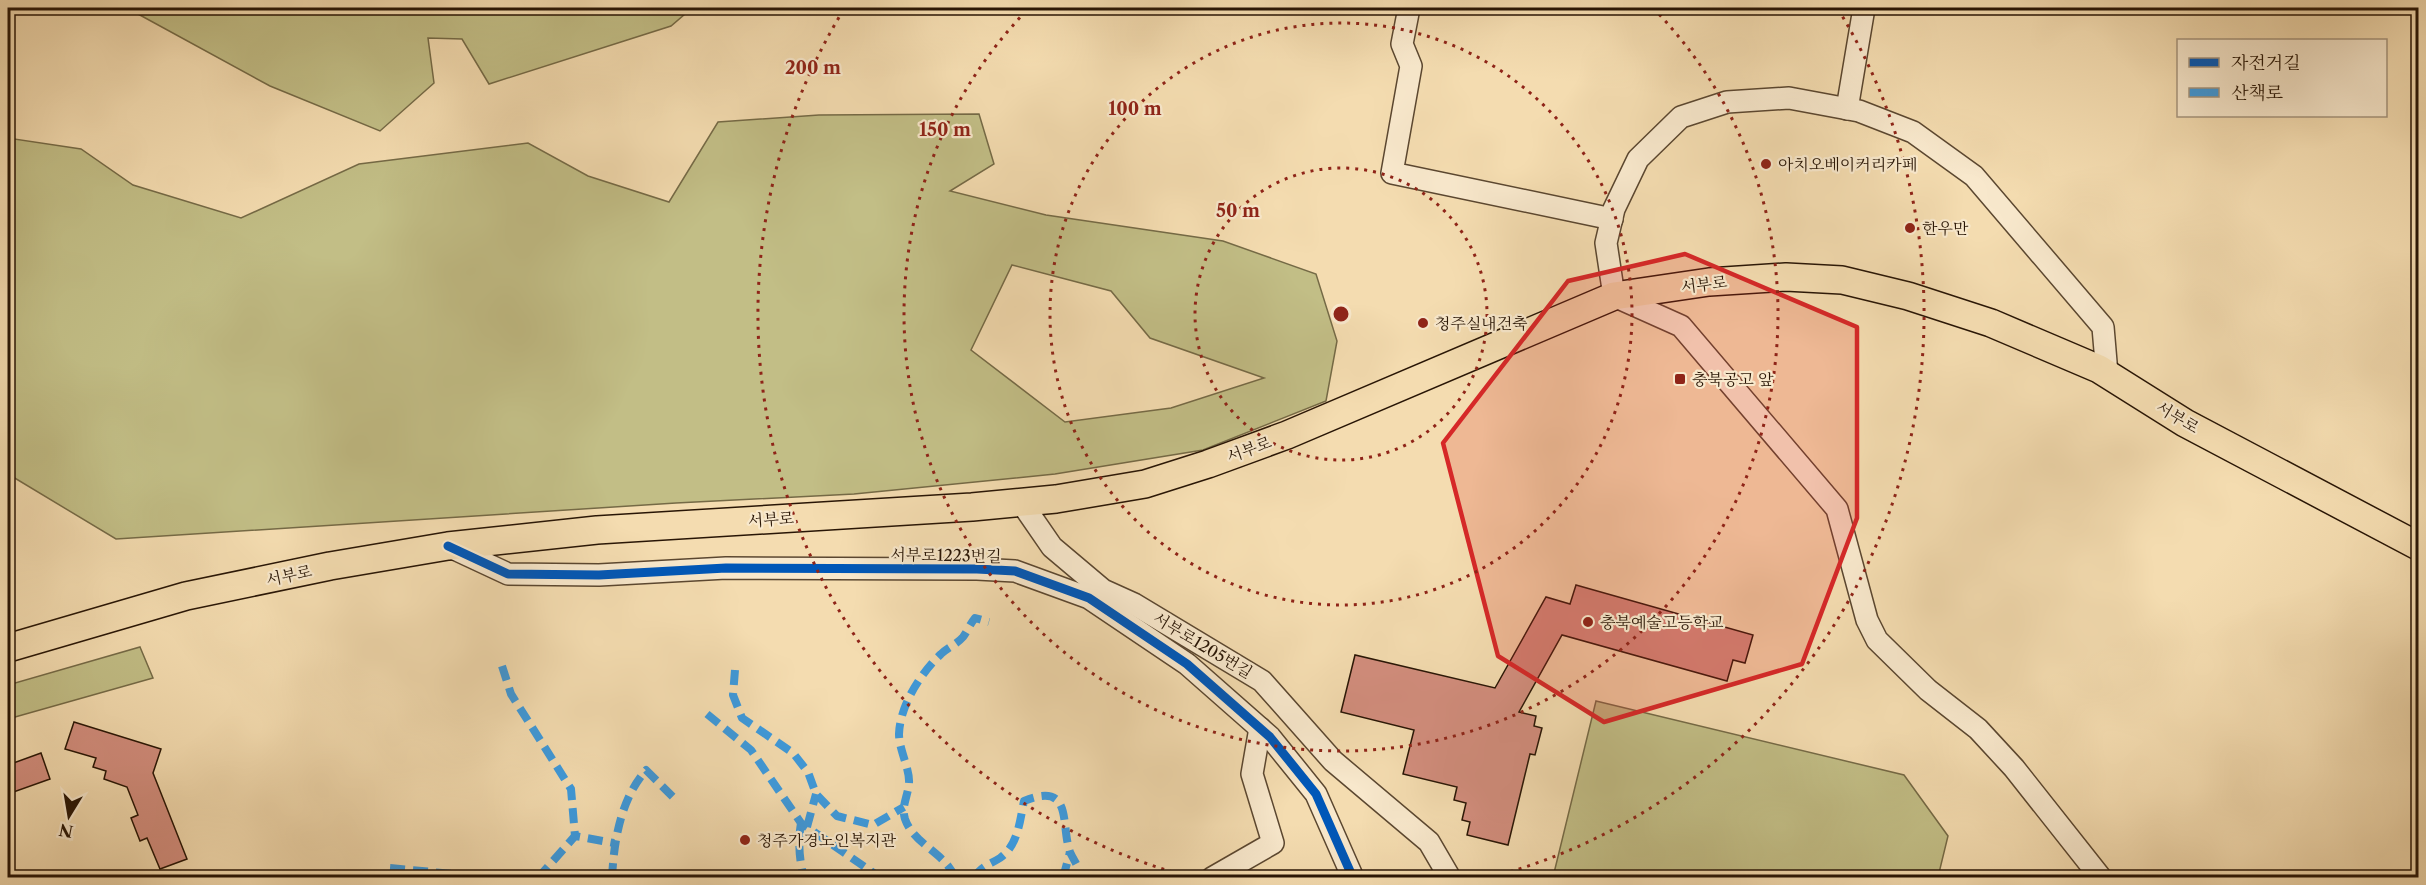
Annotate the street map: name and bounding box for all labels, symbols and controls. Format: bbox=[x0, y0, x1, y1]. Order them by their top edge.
legend bbox=[2177, 39, 2387, 117]
text: 자전거길 bbox=[2231, 52, 2301, 74]
text: 200 m bbox=[785, 57, 841, 79]
text: 산책로 bbox=[2231, 82, 2283, 104]
text: 100 m bbox=[1108, 98, 1162, 120]
text: 150 m bbox=[919, 119, 971, 141]
place label: 아치오베이커리카페 bbox=[1778, 154, 1917, 174]
marker: 아치오베이커리카페 bbox=[1759, 157, 1773, 171]
text: 50 m bbox=[1216, 200, 1260, 222]
place label: 한우만 bbox=[1922, 218, 1969, 238]
marker: 한우만 bbox=[1903, 221, 1917, 235]
street label: 서부로 bbox=[1680, 271, 1729, 297]
centre of rings bbox=[1331, 304, 1351, 324]
place label: 청주실내건축 bbox=[1435, 313, 1528, 333]
marker: 청주실내건축 bbox=[1416, 316, 1430, 330]
place label: 충북공고 앞 bbox=[1692, 369, 1774, 389]
marker: 충북공고 앞 bbox=[1673, 372, 1687, 386]
street label: 서부로 bbox=[2153, 396, 2203, 438]
street label: 서부로 bbox=[1224, 431, 1275, 466]
street label: 서부로 bbox=[747, 507, 795, 531]
street label: 서부로1223번길 bbox=[890, 544, 1002, 566]
street label: 서부로 bbox=[264, 560, 314, 590]
street label: 서부로1205번길 bbox=[1150, 608, 1256, 682]
place label: 충북예술고등학교 bbox=[1600, 612, 1724, 632]
marker: 충북예술고등학교 bbox=[1581, 615, 1595, 629]
north arrow bbox=[39, 786, 99, 846]
text: N bbox=[57, 820, 75, 842]
place label: 청주가경노인복지관 bbox=[757, 830, 897, 850]
marker: 청주가경노인복지관 bbox=[738, 833, 752, 847]

